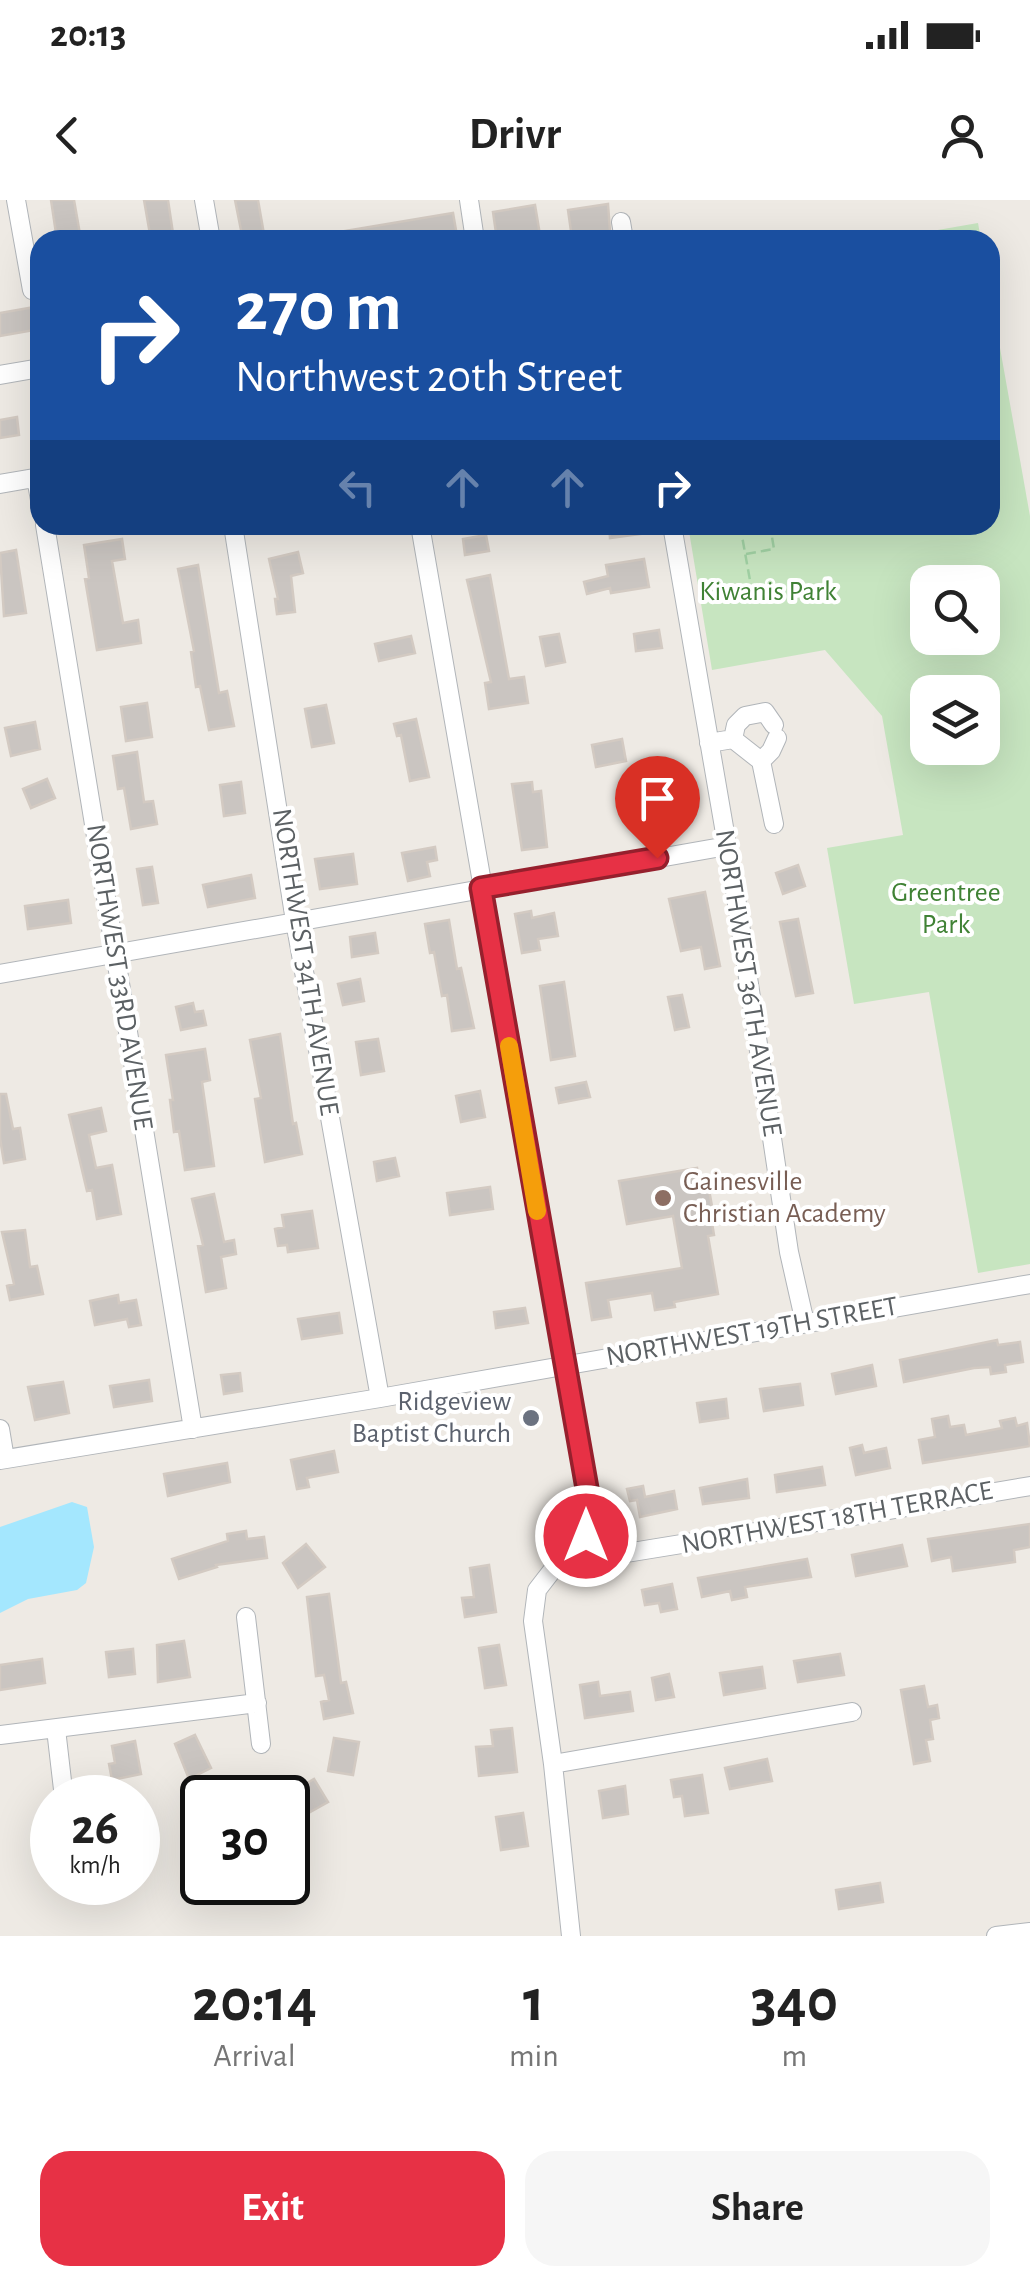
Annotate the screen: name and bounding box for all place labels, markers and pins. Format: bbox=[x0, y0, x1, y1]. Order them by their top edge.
pin bbox=[615, 756, 700, 859]
place label: Gainesville Christian Academy bbox=[683, 1168, 886, 1228]
marker: Gainesville Christian Academy bbox=[652, 1187, 674, 1209]
place label: Ridgeview Baptist Church bbox=[352, 1388, 511, 1448]
marker: Ridgeview Baptist Church bbox=[520, 1407, 542, 1429]

